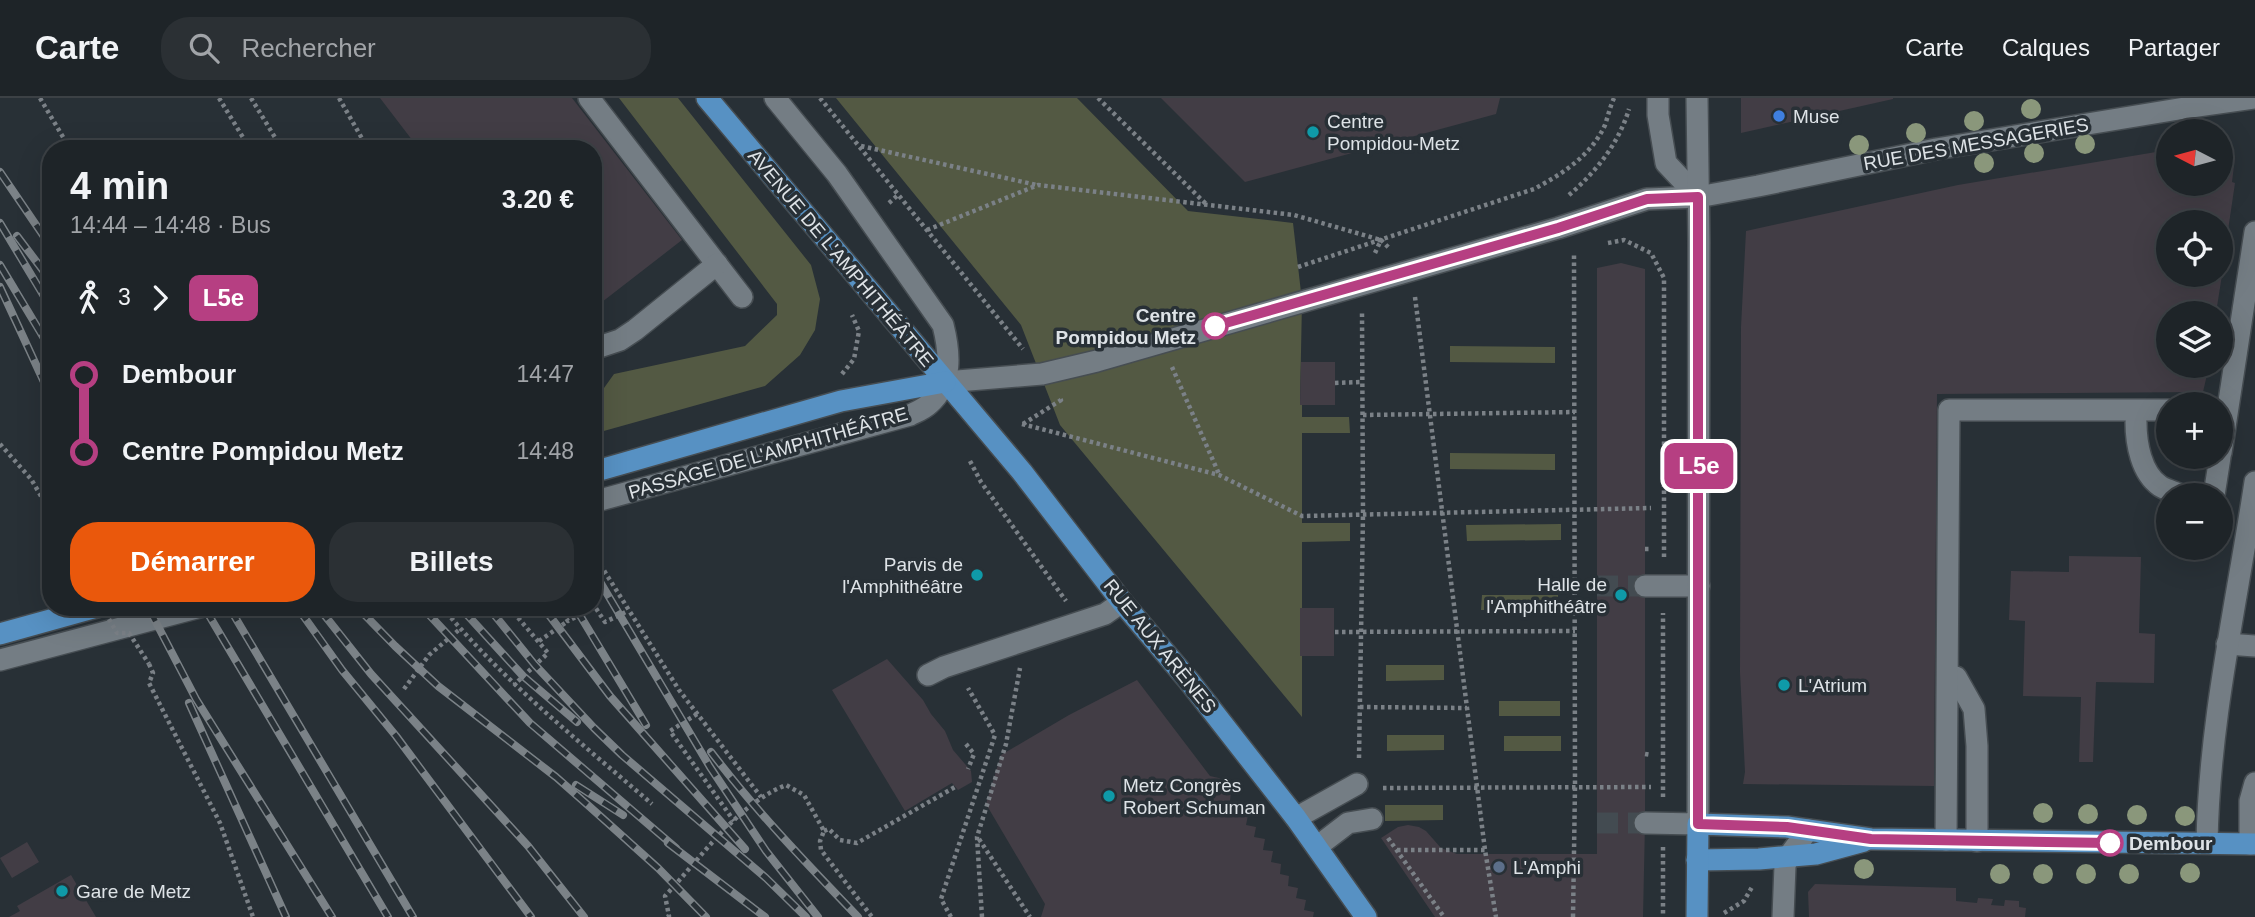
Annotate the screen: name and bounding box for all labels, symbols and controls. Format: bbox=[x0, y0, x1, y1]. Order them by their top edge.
search box bbox=[161, 17, 651, 80]
text: Carte bbox=[35, 29, 119, 66]
icon: search bbox=[185, 29, 223, 67]
text: Rechercher bbox=[241, 33, 376, 63]
text: Carte bbox=[1905, 34, 1964, 61]
text: Calques bbox=[2002, 34, 2090, 61]
text: Partager bbox=[2128, 34, 2220, 61]
place label: Muse bbox=[1793, 106, 1839, 127]
marker: Muse bbox=[1771, 108, 1787, 124]
place label: Centre Pompidou-Metz bbox=[1327, 111, 1460, 154]
street label: RUE DES MESSAGERIES bbox=[1862, 114, 2090, 174]
north arrow bbox=[2156, 119, 2233, 196]
map controls bbox=[2156, 119, 2233, 560]
marker: Centre Pompidou-Metz bbox=[1305, 124, 1321, 140]
street label: AVENUE DE L'AMPHITHÉÂTRE bbox=[744, 145, 938, 371]
text: 4 min bbox=[70, 165, 169, 207]
text: 3.20 € bbox=[502, 184, 574, 214]
button: locate bbox=[2156, 210, 2233, 287]
text: 14:44 – 14:48 · Bus bbox=[70, 212, 271, 238]
icon: walk bbox=[70, 279, 108, 317]
icon: forward bbox=[141, 279, 179, 317]
text: 3 bbox=[118, 284, 131, 310]
text: L5e bbox=[203, 284, 244, 311]
button: layers bbox=[2156, 301, 2233, 378]
place label: Centre Pompidou Metz bbox=[1056, 305, 1196, 348]
marker: Centre Pompidou Metz bbox=[1202, 313, 1228, 339]
text: Dembour bbox=[122, 359, 236, 389]
text: 14:47 bbox=[516, 361, 574, 387]
button: + bbox=[2156, 392, 2233, 469]
street label: PASSAGE DE L'AMPHITHÉÂTRE bbox=[626, 403, 910, 503]
text: Centre Pompidou Metz bbox=[122, 436, 404, 466]
text: 14:48 bbox=[516, 438, 574, 464]
line badge: L5e bbox=[1659, 443, 1739, 489]
text: L5e bbox=[1678, 452, 1720, 479]
button: − bbox=[2156, 483, 2233, 560]
button: Démarrer bbox=[70, 522, 315, 602]
button: Billets bbox=[329, 522, 574, 602]
place label: Parvis de l'Amphithéâtre bbox=[842, 554, 963, 597]
marker: Parvis de l'Amphithéâtre bbox=[969, 567, 985, 583]
place label: Halle de l'Amphithéâtre bbox=[1486, 574, 1607, 617]
street label: RUE AUX ARÈNES bbox=[1100, 575, 1220, 717]
marker: Halle de l'Amphithéâtre bbox=[1613, 587, 1629, 603]
place label: L'Atrium bbox=[1798, 675, 1867, 696]
marker: L'Atrium bbox=[1776, 677, 1792, 693]
place label: Metz Congrès Robert Schuman bbox=[1123, 775, 1266, 818]
marker: Metz Congrès Robert Schuman bbox=[1101, 788, 1117, 804]
marker: Dembour bbox=[2097, 830, 2123, 856]
place label: Dembour bbox=[2129, 833, 2213, 854]
place label: L'Amphi bbox=[1513, 857, 1581, 878]
marker: L'Amphi bbox=[1491, 859, 1507, 875]
place label: Gare de Metz bbox=[76, 881, 191, 902]
marker: Gare de Metz bbox=[54, 883, 70, 899]

